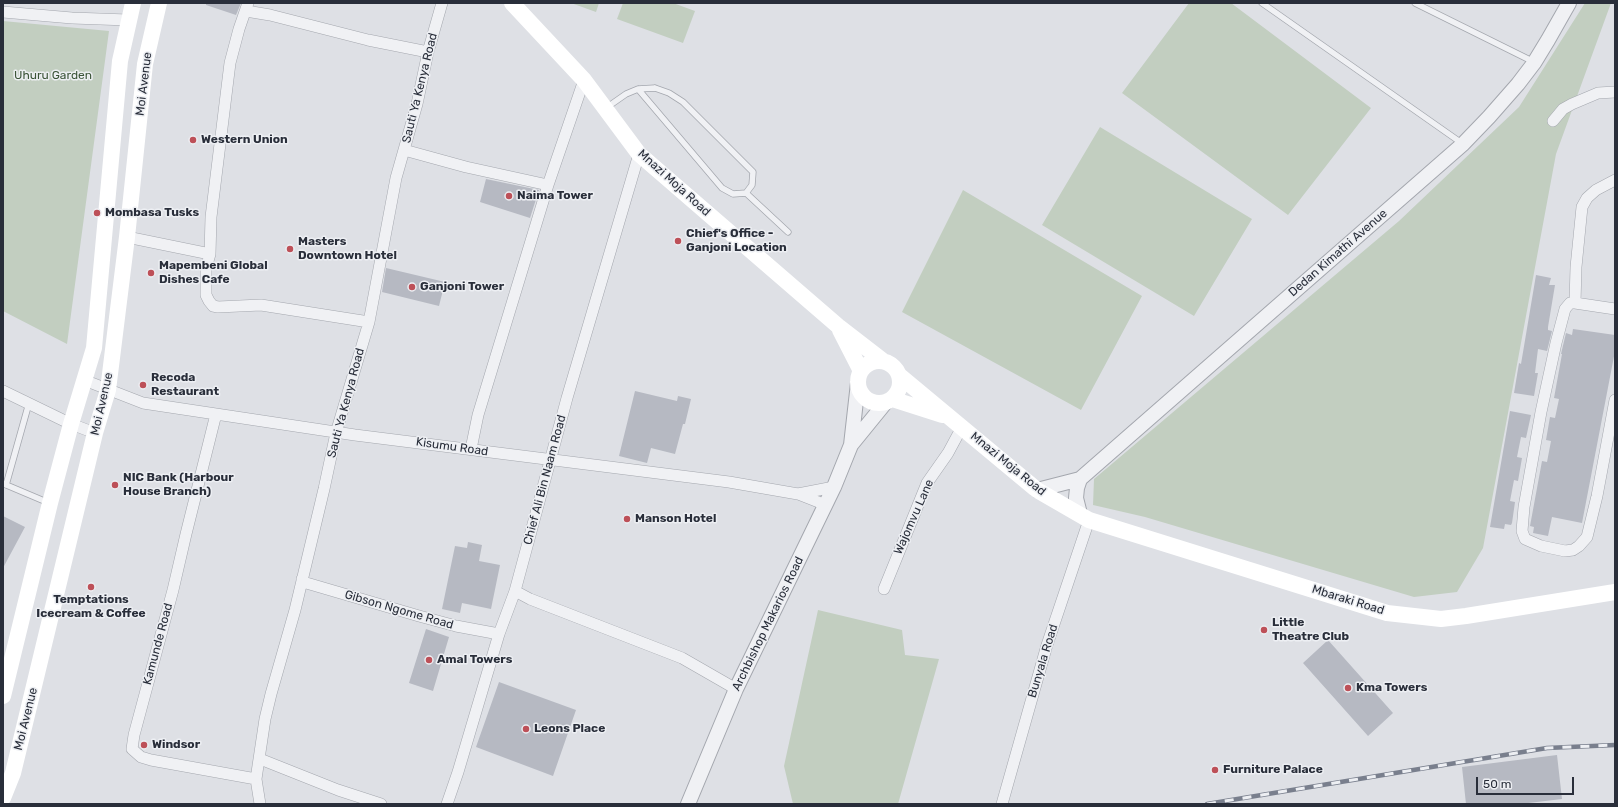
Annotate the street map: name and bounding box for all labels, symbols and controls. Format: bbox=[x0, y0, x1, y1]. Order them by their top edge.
street label: Sauti Ya Kenya Road bbox=[399, 31, 441, 145]
street label: Moi Avenue bbox=[133, 51, 155, 117]
park label: Uhuru Garden bbox=[14, 69, 92, 83]
place label: Western Union bbox=[201, 133, 288, 147]
marker: Western Union bbox=[188, 135, 198, 145]
street label: Mnazi Moja Road bbox=[635, 147, 713, 219]
place label: Naima Tower bbox=[517, 189, 593, 203]
marker: Naima Tower bbox=[504, 191, 514, 201]
place label: Mombasa Tusks bbox=[105, 206, 199, 220]
street label: Dedan Kimathi Avenue bbox=[1286, 206, 1390, 300]
marker: Mombasa Tusks bbox=[92, 208, 102, 218]
place label: Chief's Office - Ganjoni Location bbox=[686, 227, 787, 255]
place label: Masters Downtown Hotel bbox=[298, 235, 397, 263]
marker: Chief's Office - Ganjoni Location bbox=[673, 236, 683, 246]
marker: Masters Downtown Hotel bbox=[285, 244, 295, 254]
place label: Mapembeni Global Dishes Cafe bbox=[159, 259, 268, 287]
marker: Mapembeni Global Dishes Cafe bbox=[146, 268, 156, 278]
place label: Ganjoni Tower bbox=[420, 280, 504, 294]
marker: Ganjoni Tower bbox=[407, 282, 417, 292]
street label: Sauti Ya Kenya Road bbox=[324, 347, 368, 459]
street label: Moi Avenue bbox=[88, 371, 116, 437]
place label: Recoda Restaurant bbox=[151, 371, 219, 399]
marker: Recoda Restaurant bbox=[138, 380, 148, 390]
street label: Chief Ali Bin Naam Road bbox=[521, 413, 569, 547]
street label: Mnazi Moja Road bbox=[967, 429, 1049, 499]
street label: Kisumu Road bbox=[415, 435, 489, 459]
place label: NIC Bank (Harbour House Branch) bbox=[123, 471, 234, 499]
street label: Wajomvu Lane bbox=[891, 477, 937, 557]
marker: NIC Bank (Harbour House Branch) bbox=[110, 480, 120, 490]
place label: Manson Hotel bbox=[635, 512, 716, 526]
marker: Manson Hotel bbox=[622, 514, 632, 524]
street label: Archbishop Makarios Road bbox=[729, 555, 807, 693]
marker: Temptations Icecream & Coffee bbox=[86, 582, 96, 592]
street label: Mbaraki Road bbox=[1310, 582, 1386, 618]
street label: Gibson Ngome Road bbox=[343, 588, 455, 632]
place label: Temptations Icecream & Coffee bbox=[36, 593, 146, 621]
street label: Kamunde Road bbox=[140, 601, 176, 687]
place label: Little Theatre Club bbox=[1272, 616, 1349, 644]
street label: Bunyala Road bbox=[1025, 622, 1061, 700]
marker: Little Theatre Club bbox=[1259, 625, 1269, 635]
place label: Amal Towers bbox=[437, 653, 512, 667]
marker: Amal Towers bbox=[424, 655, 434, 665]
place label: Kma Towers bbox=[1356, 681, 1427, 695]
marker: Kma Towers bbox=[1343, 683, 1353, 693]
street label: Moi Avenue bbox=[11, 686, 41, 752]
place label: Leons Place bbox=[534, 722, 605, 736]
marker: Leons Place bbox=[521, 724, 531, 734]
place label: Windsor bbox=[152, 738, 200, 752]
marker: Windsor bbox=[139, 740, 149, 750]
place label: Furniture Palace bbox=[1223, 763, 1323, 777]
marker: Furniture Palace bbox=[1210, 765, 1220, 775]
scale bar bbox=[1478, 769, 1576, 795]
text: 50 m bbox=[1483, 777, 1511, 791]

